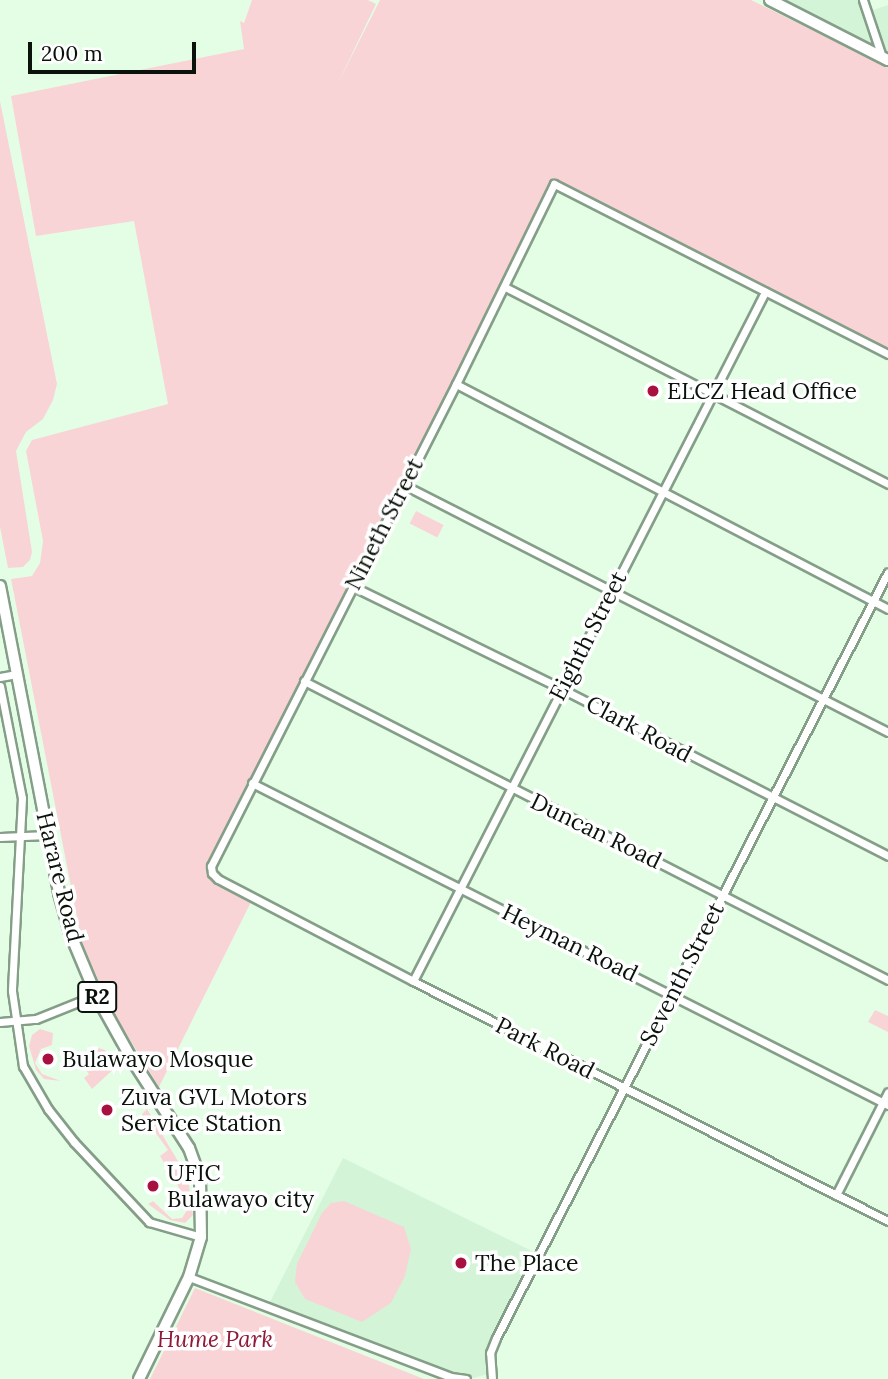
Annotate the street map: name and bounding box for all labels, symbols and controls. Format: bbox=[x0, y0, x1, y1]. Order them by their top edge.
scale bar bbox=[32, 28, 200, 72]
text: 200 m bbox=[41, 40, 103, 67]
place label: ELCZ Head Office bbox=[667, 377, 857, 405]
marker: ELCZ Head Office bbox=[645, 383, 661, 399]
street label: Nineth Street bbox=[339, 453, 429, 595]
street label: Eighth Street bbox=[544, 567, 632, 705]
street label: Clark Road bbox=[581, 690, 697, 768]
street label: Duncan Road bbox=[526, 787, 666, 875]
street label: Harare Road bbox=[31, 809, 89, 945]
street label: Heyman Road bbox=[498, 898, 642, 988]
street label: Seventh Street bbox=[634, 898, 730, 1050]
road number: R2 bbox=[76, 979, 118, 1014]
street label: Park Road bbox=[491, 1011, 599, 1085]
place label: Bulawayo Mosque bbox=[62, 1045, 253, 1073]
marker: Bulawayo Mosque bbox=[40, 1051, 56, 1067]
place label: Zuva GVL Motors Service Station bbox=[121, 1083, 307, 1137]
marker: Zuva GVL Motors Service Station bbox=[99, 1102, 115, 1118]
place label: UFIC Bulawayo city bbox=[167, 1159, 314, 1213]
marker: UFIC Bulawayo city bbox=[145, 1178, 161, 1194]
place label: The Place bbox=[475, 1249, 579, 1277]
marker: The Place bbox=[453, 1255, 469, 1271]
park label: Hume Park bbox=[157, 1325, 273, 1353]

